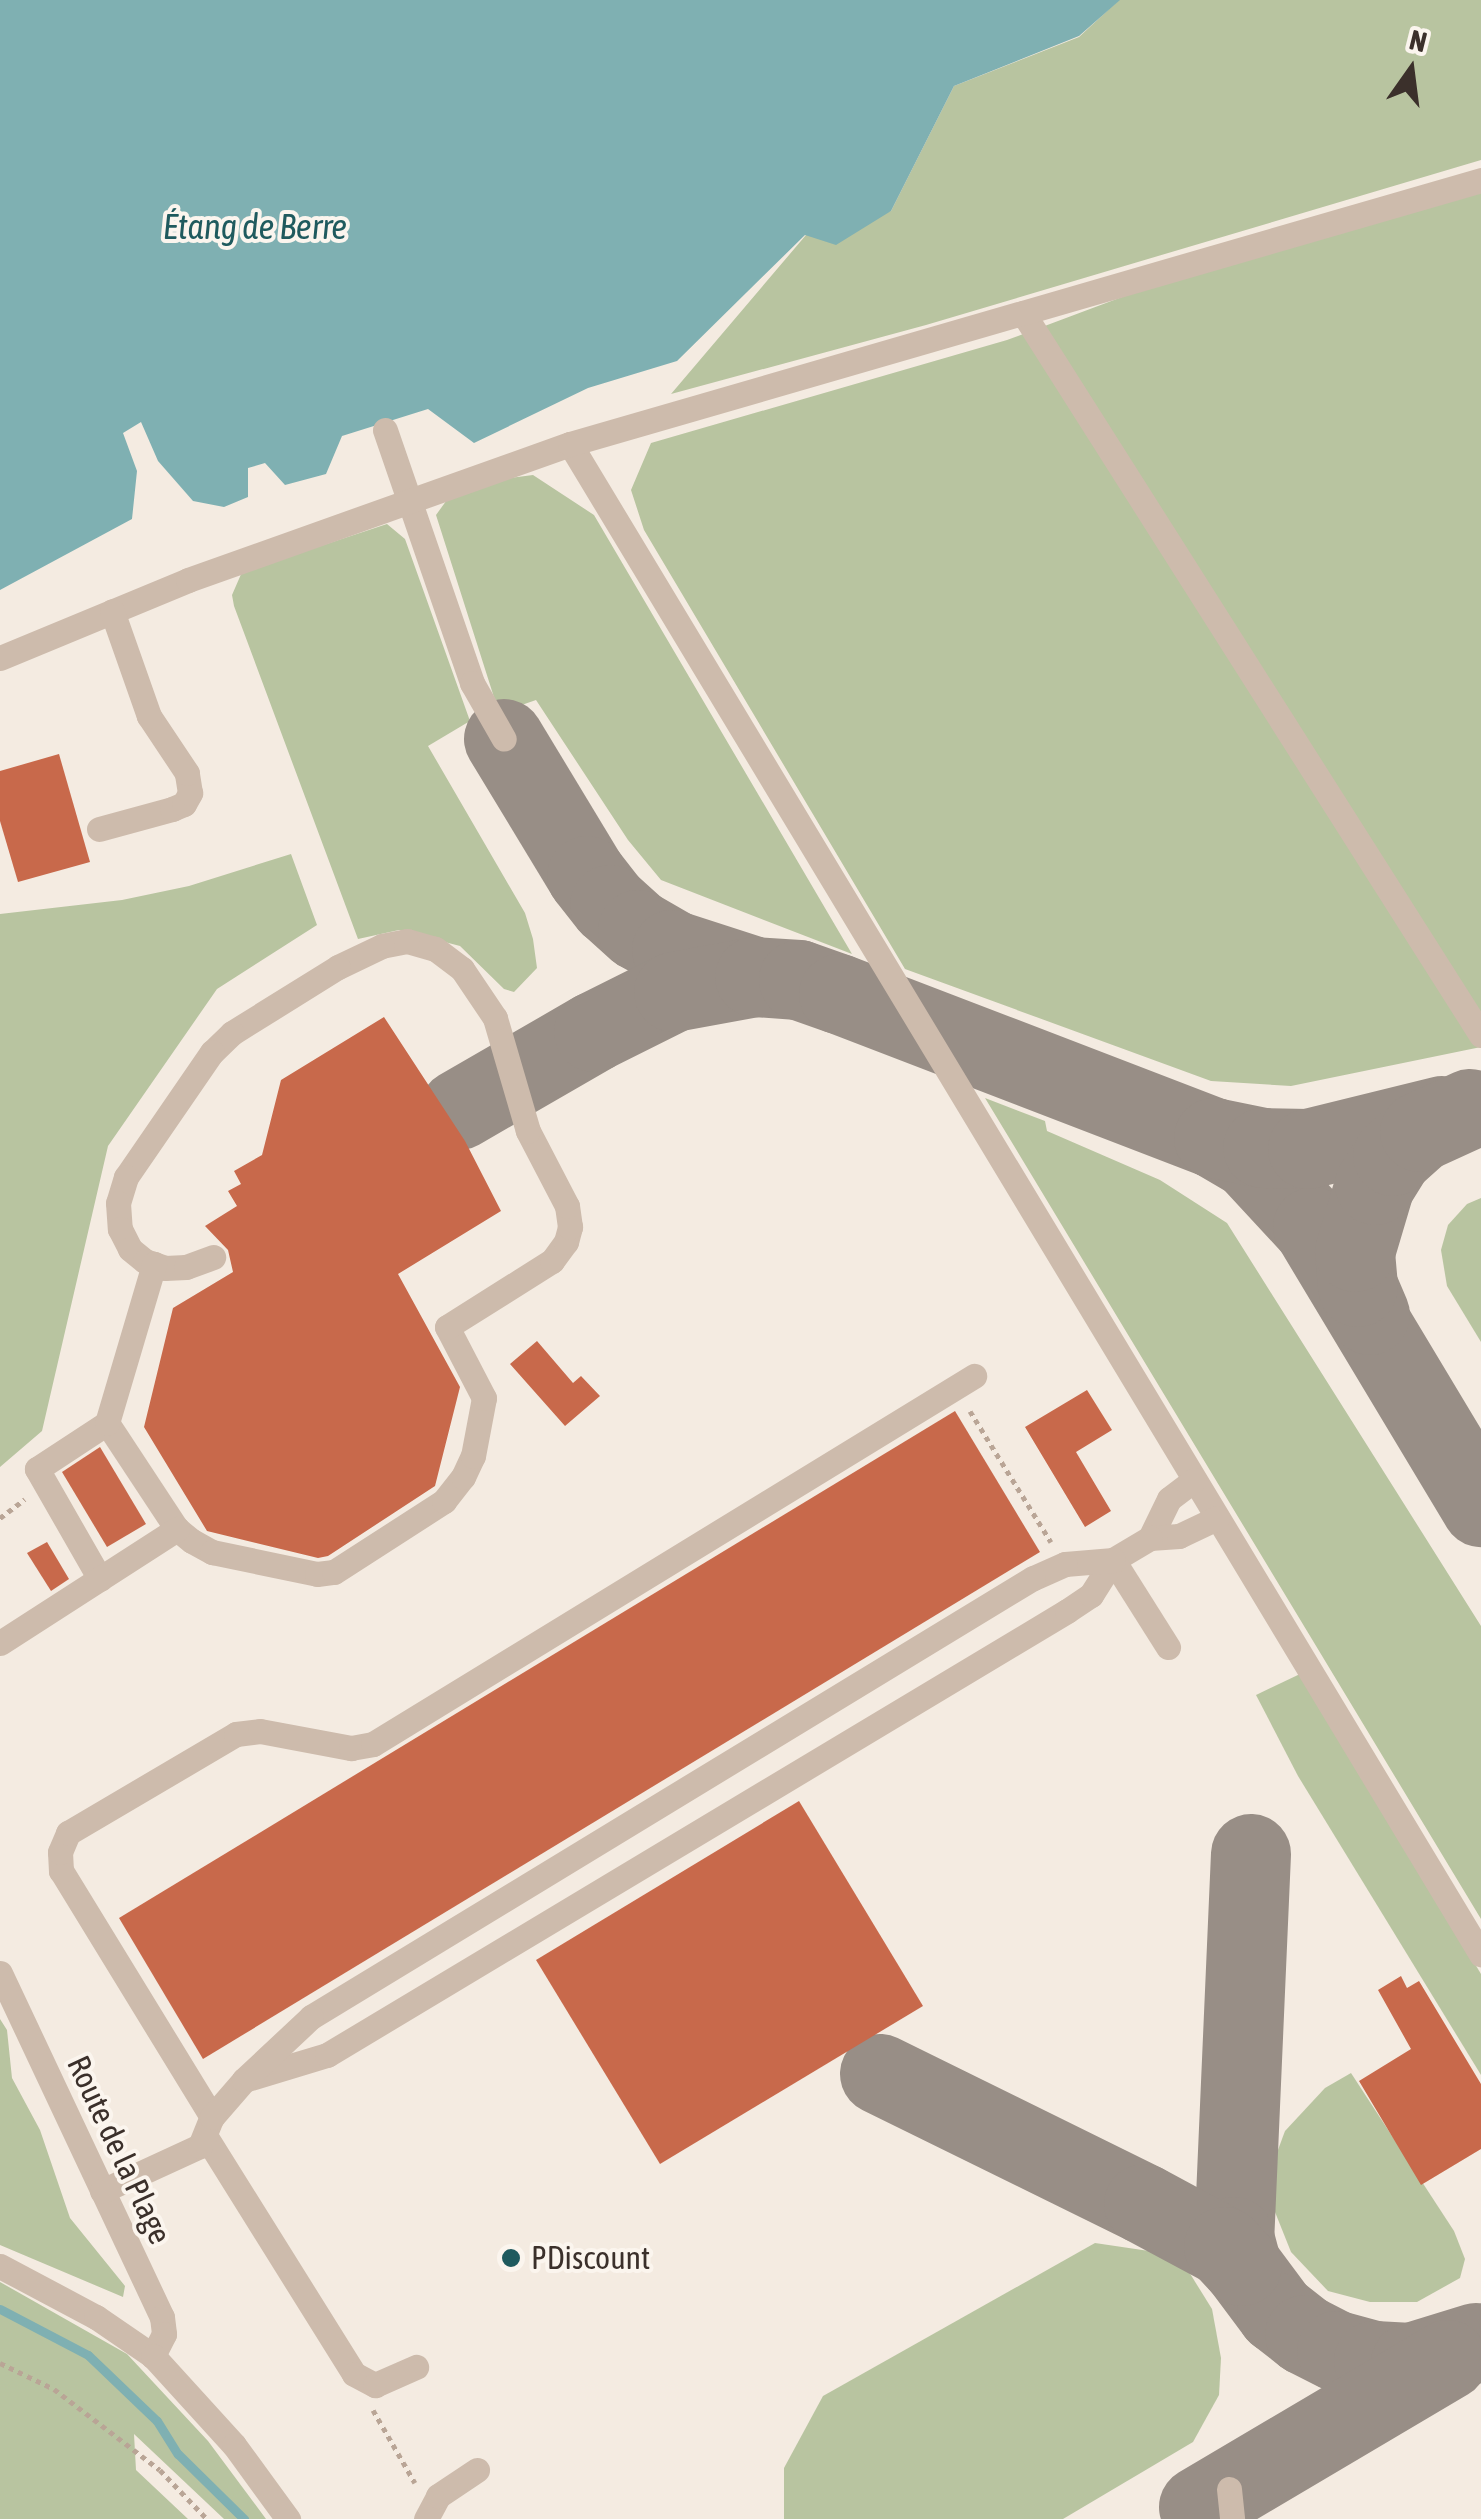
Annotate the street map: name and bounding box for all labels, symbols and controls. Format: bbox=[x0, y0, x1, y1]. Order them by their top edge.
north arrow bbox=[1361, 20, 1461, 120]
text: N bbox=[1406, 23, 1430, 58]
water label: Étang de Berre bbox=[163, 205, 347, 247]
street label: Route de la Plage bbox=[59, 2050, 179, 2250]
place label: PDiscount bbox=[531, 2239, 650, 2277]
marker: PDiscount bbox=[500, 2247, 522, 2269]

